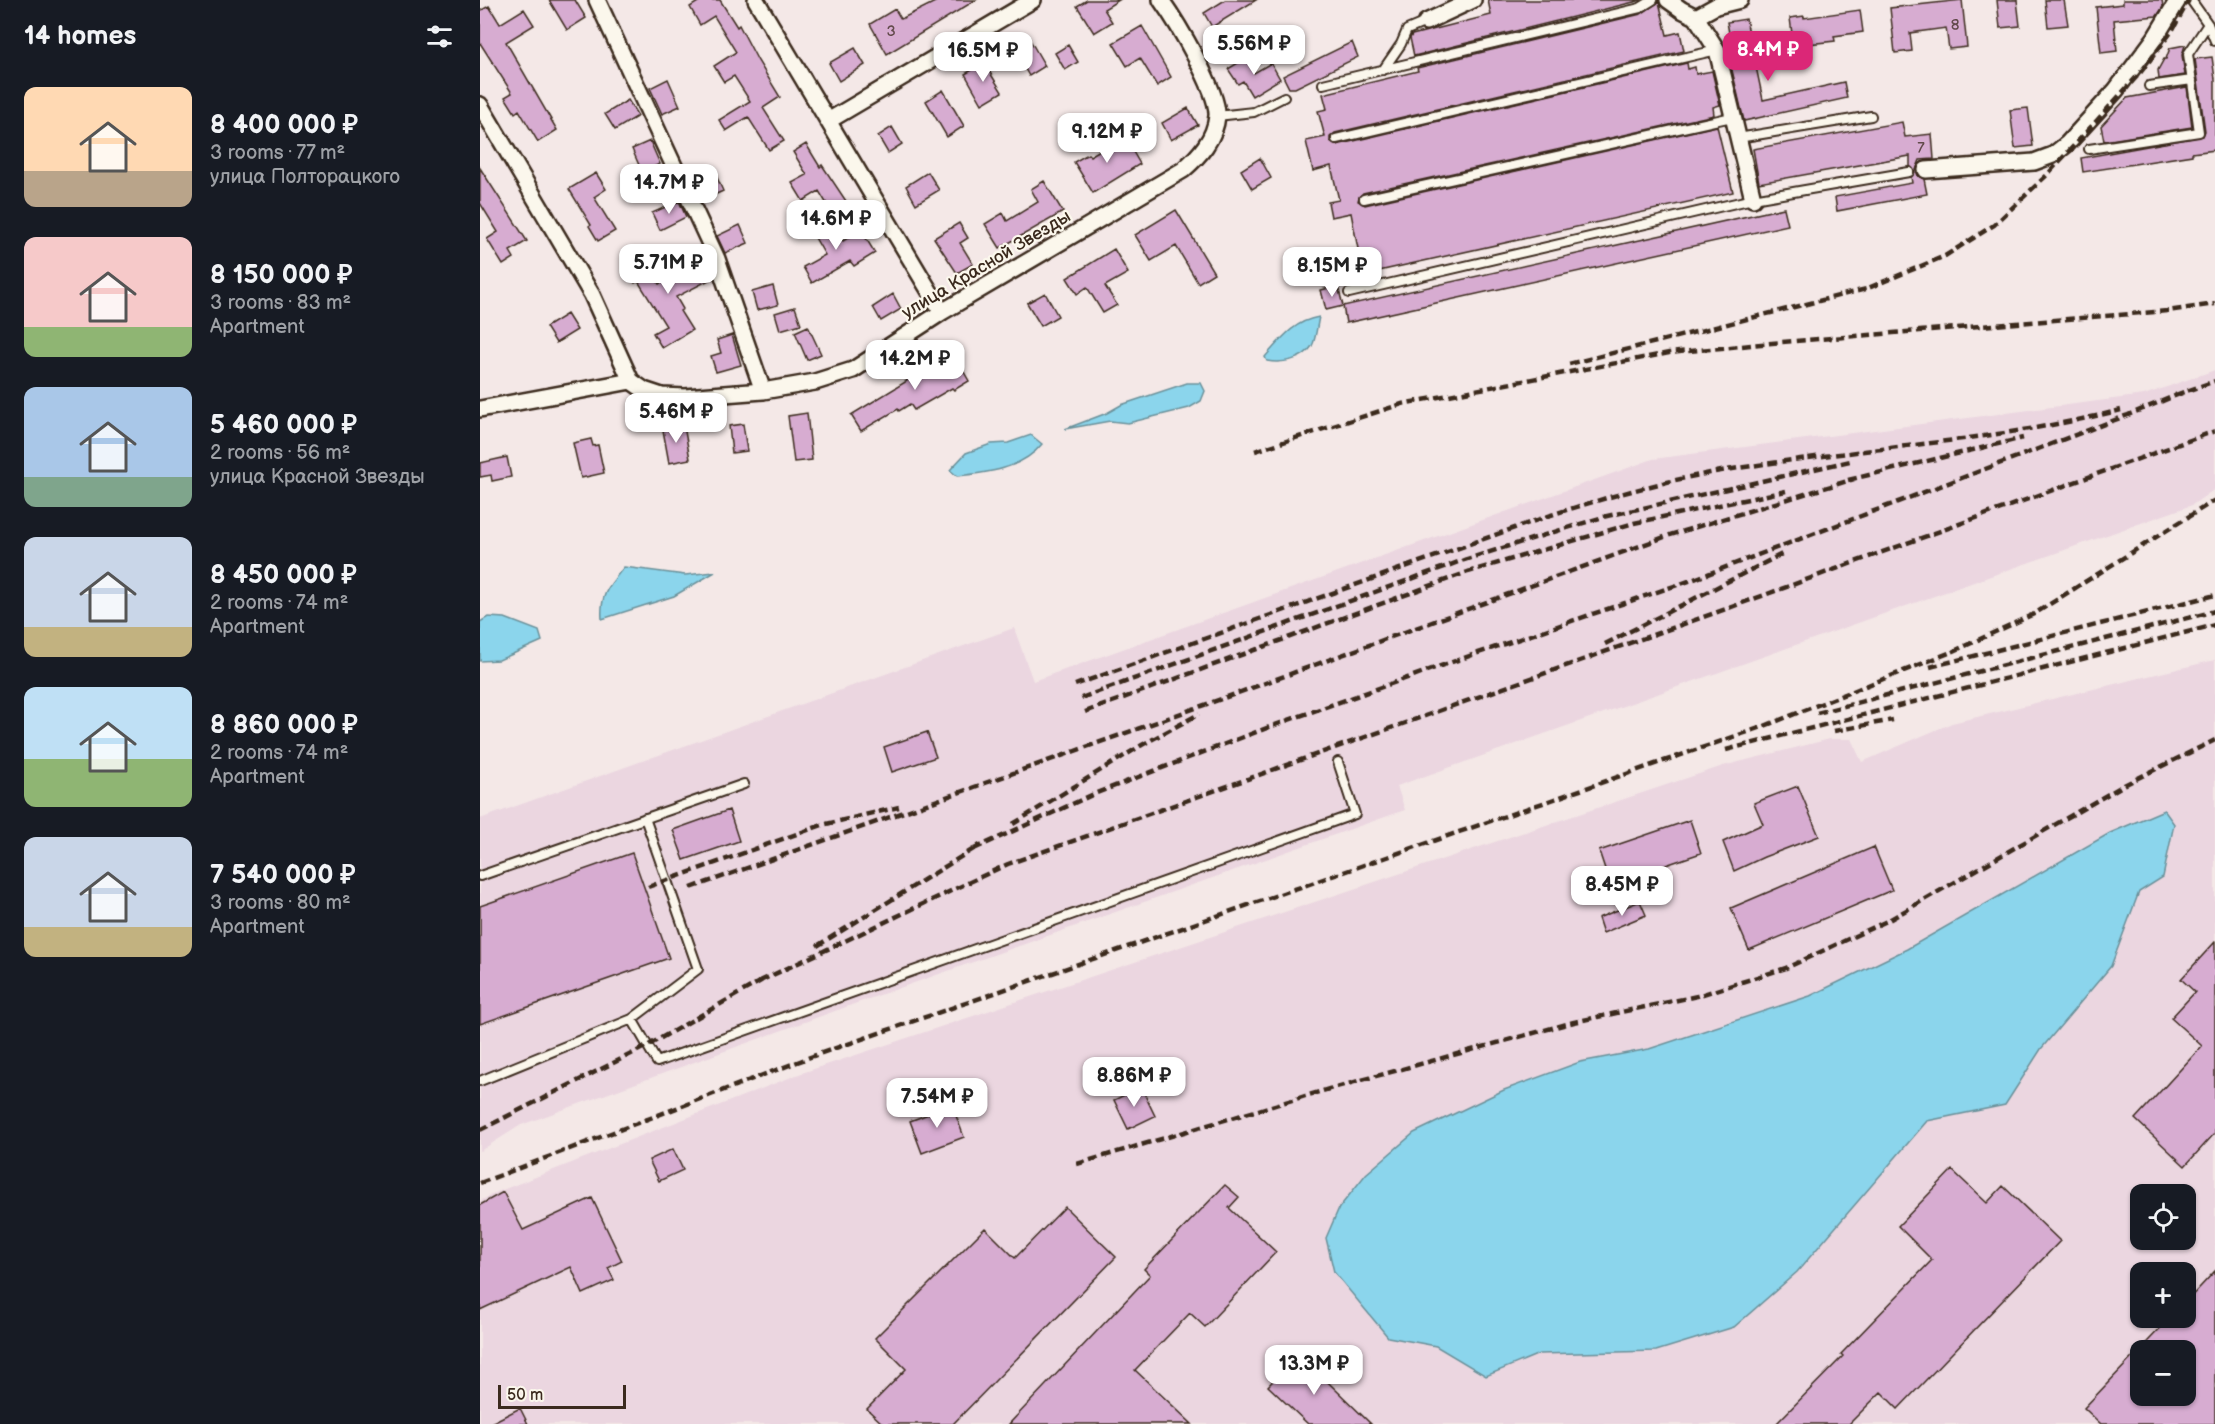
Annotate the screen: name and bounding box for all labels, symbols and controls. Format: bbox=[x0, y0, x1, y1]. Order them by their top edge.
house number: 8 bbox=[1951, 16, 1960, 35]
icon: filters bbox=[423, 20, 456, 53]
text: 14 homes bbox=[24, 21, 136, 52]
house number: 3 bbox=[886, 22, 896, 41]
pin: 5.56M ₽ bbox=[1199, 25, 1309, 76]
pin: 8.4M ₽ bbox=[1719, 31, 1817, 82]
pin: 16.5M ₽ bbox=[928, 32, 1038, 83]
text: 5.56M ₽ bbox=[1217, 32, 1291, 56]
text: 8.4M ₽ bbox=[1737, 38, 1799, 62]
text: 16.5M ₽ bbox=[948, 39, 1018, 63]
text: 8 400 000 ₽ bbox=[210, 110, 358, 141]
icon: home bbox=[72, 111, 144, 183]
pin: 9.12M ₽ bbox=[1052, 113, 1162, 164]
text: 9.12M ₽ bbox=[1072, 120, 1142, 144]
house number: 7 bbox=[1917, 139, 1925, 158]
text: 3 rooms · 77 m² bbox=[210, 141, 345, 165]
pin: 14.7M ₽ bbox=[614, 164, 724, 215]
text: улица Полторацкого bbox=[210, 165, 400, 189]
text: 14.7M ₽ bbox=[634, 171, 704, 195]
pin: 14.6M ₽ bbox=[781, 200, 891, 251]
street label: улица Красной Звезды bbox=[898, 206, 1074, 323]
text: 14.6M ₽ bbox=[801, 207, 872, 231]
pin: 5.71M ₽ bbox=[613, 244, 723, 295]
pin: 8.15M ₽ bbox=[1277, 247, 1387, 298]
text: 5.71M ₽ bbox=[633, 251, 703, 275]
text: 8.15M ₽ bbox=[1297, 254, 1367, 278]
text: 8 150 000 ₽ bbox=[210, 260, 353, 291]
icon: home bbox=[72, 261, 144, 333]
text: 3 rooms · 83 m² bbox=[210, 291, 351, 315]
text: Apartment bbox=[210, 315, 305, 339]
pin: 14.2M ₽ bbox=[860, 340, 970, 391]
text: 14.2M ₽ bbox=[880, 347, 950, 371]
pin: 5.46M ₽ bbox=[621, 393, 731, 444]
text: 5.46M ₽ bbox=[639, 400, 713, 424]
text: 5 460 000 ₽ bbox=[210, 410, 357, 441]
icon: home bbox=[72, 411, 144, 483]
text: 2 rooms · 56 m² bbox=[210, 441, 350, 465]
text: улица Красной Звезды bbox=[210, 465, 425, 489]
text: 8 450 000 ₽ bbox=[210, 560, 357, 591]
icon: home bbox=[72, 561, 144, 633]
text: 2 rooms · 74 m² bbox=[210, 591, 348, 615]
text: Apartment bbox=[210, 615, 305, 639]
text: 8 860 000 ₽ bbox=[210, 710, 358, 741]
icon: home bbox=[72, 711, 144, 783]
text: 2 rooms · 74 m² bbox=[210, 741, 348, 765]
text: Apartment bbox=[210, 765, 305, 789]
text: 7 540 000 ₽ bbox=[210, 860, 356, 891]
icon: home bbox=[72, 861, 144, 933]
pin: 8.45M ₽ bbox=[1567, 866, 1677, 917]
text: 8.45M ₽ bbox=[1585, 873, 1659, 897]
text: 3 rooms · 80 m² bbox=[210, 891, 351, 915]
text: Apartment bbox=[210, 915, 305, 939]
pin: 8.86M ₽ bbox=[1079, 1057, 1189, 1108]
text: 8.86M ₽ bbox=[1097, 1064, 1171, 1088]
pin: 7.54M ₽ bbox=[882, 1078, 992, 1129]
text: 7.54M ₽ bbox=[900, 1085, 974, 1109]
map controls bbox=[2130, 1184, 2196, 1406]
button: locate bbox=[2130, 1184, 2196, 1250]
button: + bbox=[2130, 1262, 2196, 1328]
button: − bbox=[2130, 1340, 2196, 1406]
pin: 13.3M ₽ bbox=[1259, 1345, 1369, 1396]
text: 13.3M ₽ bbox=[1279, 1352, 1349, 1376]
scale bar bbox=[498, 1382, 626, 1410]
text: 50 m bbox=[507, 1386, 543, 1405]

